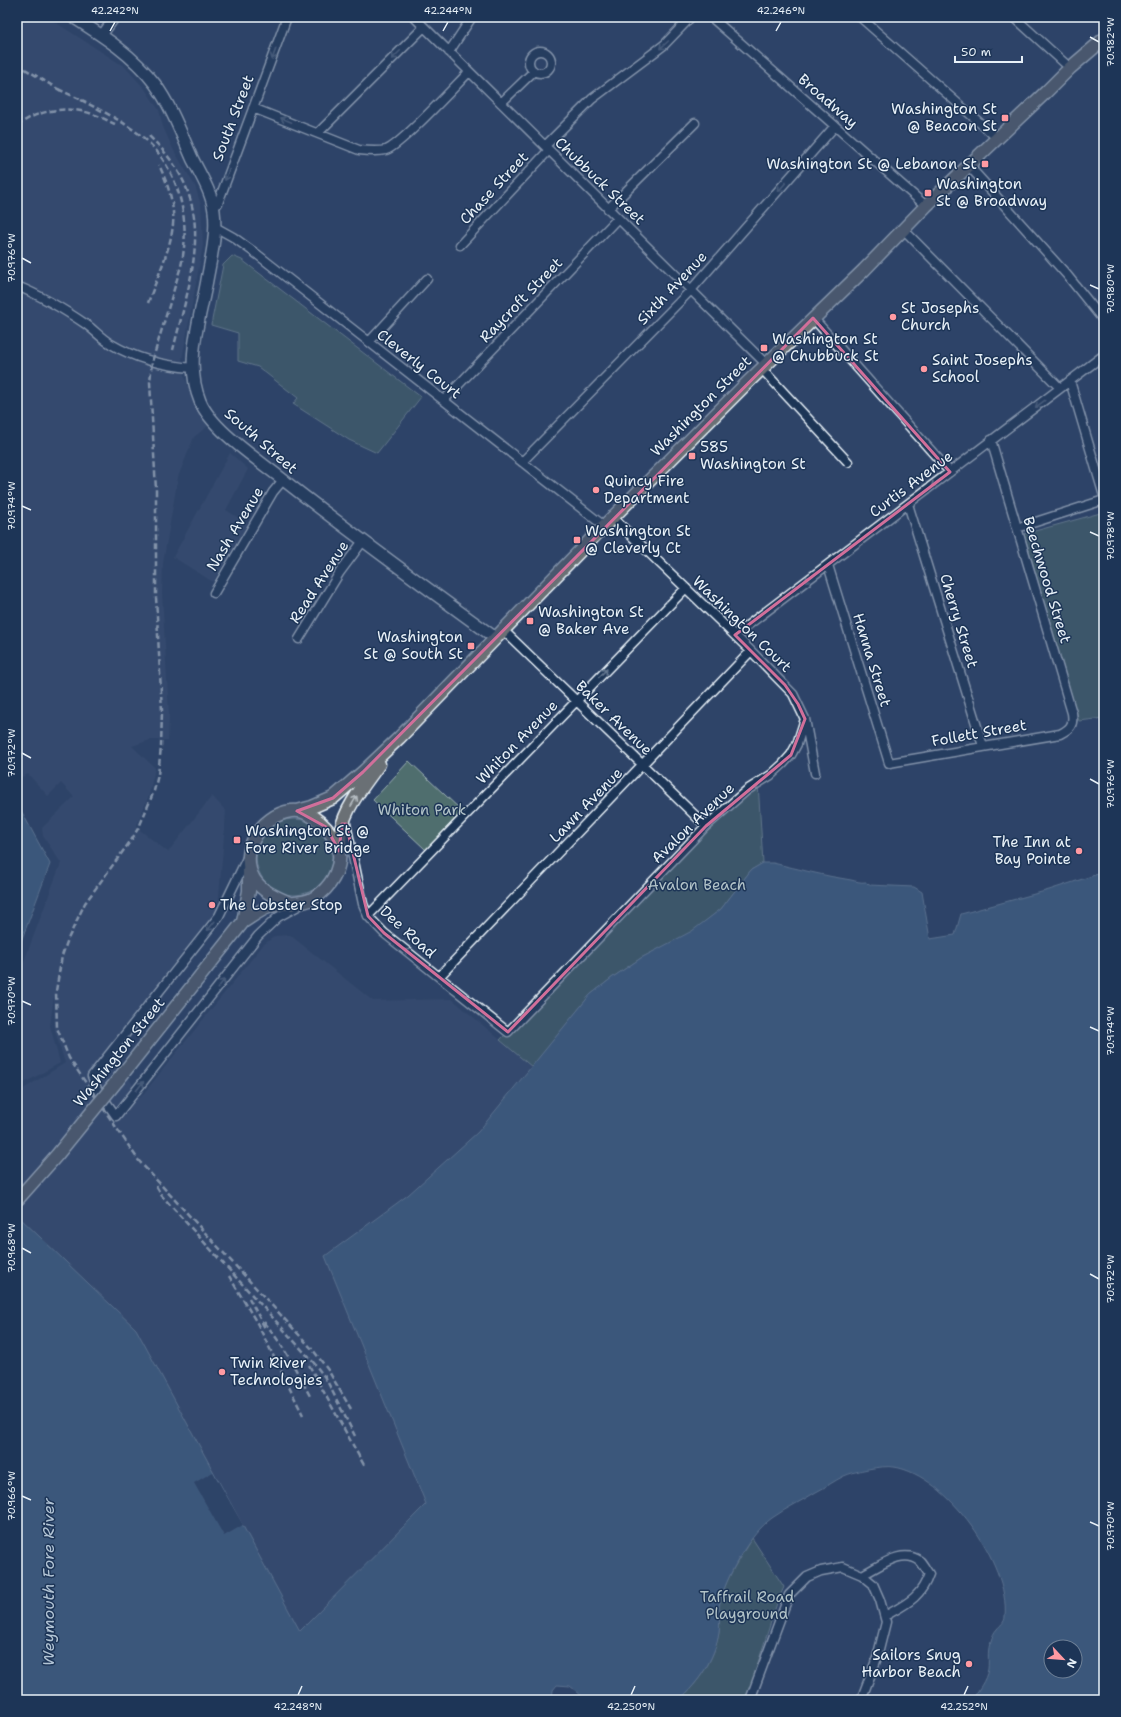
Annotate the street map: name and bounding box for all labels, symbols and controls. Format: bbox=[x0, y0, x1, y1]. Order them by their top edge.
text: 42.242°N bbox=[91, 4, 139, 17]
text: 42.244°N bbox=[424, 4, 472, 17]
text: 42.246°N bbox=[757, 4, 805, 17]
text: 70.982°W bbox=[1104, 17, 1117, 67]
scale bar bbox=[955, 38, 1022, 64]
one-way arrow bbox=[659, 40, 669, 49]
text: 50 m bbox=[961, 44, 991, 60]
one-way arrow bbox=[269, 47, 277, 59]
one-way arrow bbox=[391, 50, 401, 60]
street label: Broadway bbox=[794, 69, 862, 133]
street label: South Street bbox=[207, 72, 259, 164]
place label: Washington St @ Beacon St bbox=[891, 99, 997, 136]
marker: Washington St @ Beacon St bbox=[1000, 113, 1010, 123]
one-way arrow bbox=[280, 116, 292, 124]
street label: Chubbuck Street bbox=[551, 133, 649, 229]
street label: Chase Street bbox=[455, 147, 533, 229]
place label: Washington St @ Lebanon St bbox=[766, 154, 977, 174]
marker: Washington St @ Lebanon St bbox=[980, 159, 990, 169]
one-way arrow bbox=[223, 169, 231, 181]
place label: Washington St @ Broadway bbox=[936, 174, 1047, 211]
one-way arrow bbox=[778, 181, 787, 191]
marker: Washington St @ Broadway bbox=[923, 188, 933, 198]
text: 70.976°W bbox=[5, 233, 18, 283]
street label: Sixth Avenue bbox=[633, 247, 711, 329]
street label: Raycroft Street bbox=[475, 253, 567, 347]
text: 70.980°W bbox=[1104, 263, 1117, 314]
place label: St Josephs Church bbox=[901, 298, 979, 335]
marker: St Josephs Church bbox=[888, 312, 898, 322]
street label: Cleverly Court bbox=[373, 325, 465, 403]
place label: Washington St @ Chubbuck St bbox=[772, 329, 879, 366]
marker: Washington St @ Chubbuck St bbox=[759, 343, 769, 353]
place label: Saint Josephs School bbox=[932, 350, 1033, 387]
street label: Washington Street bbox=[646, 351, 756, 461]
marker: Saint Josephs School bbox=[919, 364, 929, 374]
one-way arrow bbox=[1034, 400, 1045, 408]
street label: South Street bbox=[220, 404, 302, 478]
place label: 585 Washington St bbox=[700, 437, 806, 474]
street label: Curtis Avenue bbox=[865, 446, 957, 522]
marker: 585 Washington St bbox=[687, 451, 697, 461]
place label: Quincy Fire Department bbox=[604, 471, 689, 508]
one-way arrow bbox=[931, 478, 942, 487]
text: 70.974°W bbox=[5, 481, 18, 531]
street label: Nash Avenue bbox=[202, 483, 268, 575]
marker: Quincy Fire Department bbox=[591, 485, 601, 495]
text: 70.978°W bbox=[1104, 511, 1117, 561]
street label: Beechwood Street bbox=[1018, 514, 1076, 646]
place label: Washington St @ Cleverly Ct bbox=[585, 521, 691, 558]
marker: Washington St @ Cleverly Ct bbox=[572, 535, 582, 545]
street label: Read Avenue bbox=[285, 537, 353, 627]
street label: Washington Court bbox=[688, 571, 796, 677]
street label: Cherry Street bbox=[935, 571, 983, 671]
one-way arrow bbox=[805, 574, 816, 583]
place label: Washington St @ Baker Ave bbox=[538, 602, 644, 639]
street label: Hanna Street bbox=[848, 611, 896, 709]
marker: Washington St @ Baker Ave bbox=[525, 616, 535, 626]
place label: Washington St @ South St bbox=[364, 627, 463, 664]
marker: Washington St @ South St bbox=[466, 641, 476, 651]
one-way arrow bbox=[599, 668, 608, 678]
street label: Baker Avenue bbox=[571, 676, 657, 760]
street label: Whiton Avenue bbox=[472, 696, 562, 788]
street label: Follett Street bbox=[930, 715, 1028, 751]
text: 70.972°W bbox=[5, 728, 18, 778]
text: 70.976°W bbox=[1104, 759, 1117, 809]
street label: Lawn Avenue bbox=[545, 763, 627, 847]
street label: Avalon Avenue bbox=[647, 778, 739, 868]
one-way arrow bbox=[351, 795, 359, 807]
park label: Whiton Park bbox=[378, 800, 466, 820]
place label: Washington St @ Fore River Bridge bbox=[245, 821, 371, 858]
place label: The Inn at Bay Pointe bbox=[992, 832, 1071, 869]
marker: Washington St @ Fore River Bridge bbox=[232, 835, 242, 845]
marker: The Inn at Bay Pointe bbox=[1074, 846, 1084, 856]
one-way arrow bbox=[353, 873, 361, 886]
park label: Avalon Beach bbox=[648, 875, 746, 895]
place label: The Lobster Stop bbox=[220, 895, 343, 915]
marker: The Lobster Stop bbox=[207, 900, 217, 910]
street label: Dee Road bbox=[376, 901, 441, 963]
one-way arrow bbox=[207, 921, 216, 932]
one-way arrow bbox=[403, 948, 414, 957]
text: 70.970°W bbox=[5, 976, 18, 1026]
one-way arrow bbox=[216, 978, 225, 989]
street label: Washington Street bbox=[69, 993, 169, 1111]
text: 70.974°W bbox=[1104, 1006, 1117, 1056]
one-way arrow bbox=[136, 1080, 144, 1091]
text: 70.968°W bbox=[5, 1223, 18, 1273]
text: 70.972°W bbox=[1104, 1254, 1117, 1304]
place label: Twin River Technologies bbox=[230, 1353, 323, 1390]
marker: Twin River Technologies bbox=[217, 1367, 227, 1377]
text: 70.966°W bbox=[5, 1471, 18, 1521]
water label: Weymouth Fore River bbox=[38, 1497, 59, 1666]
text: 70.970°W bbox=[1104, 1501, 1117, 1551]
park label: Taffrail Road Playground bbox=[700, 1587, 795, 1624]
north arrow bbox=[1043, 1639, 1083, 1679]
place label: Sailors Snug Harbor Beach bbox=[861, 1645, 961, 1682]
text: N bbox=[1063, 1656, 1080, 1671]
marker: Sailors Snug Harbor Beach bbox=[964, 1659, 974, 1669]
text: 42.248°N bbox=[274, 1700, 322, 1713]
text: 42.250°N bbox=[607, 1700, 655, 1713]
text: 42.252°N bbox=[940, 1700, 988, 1713]

